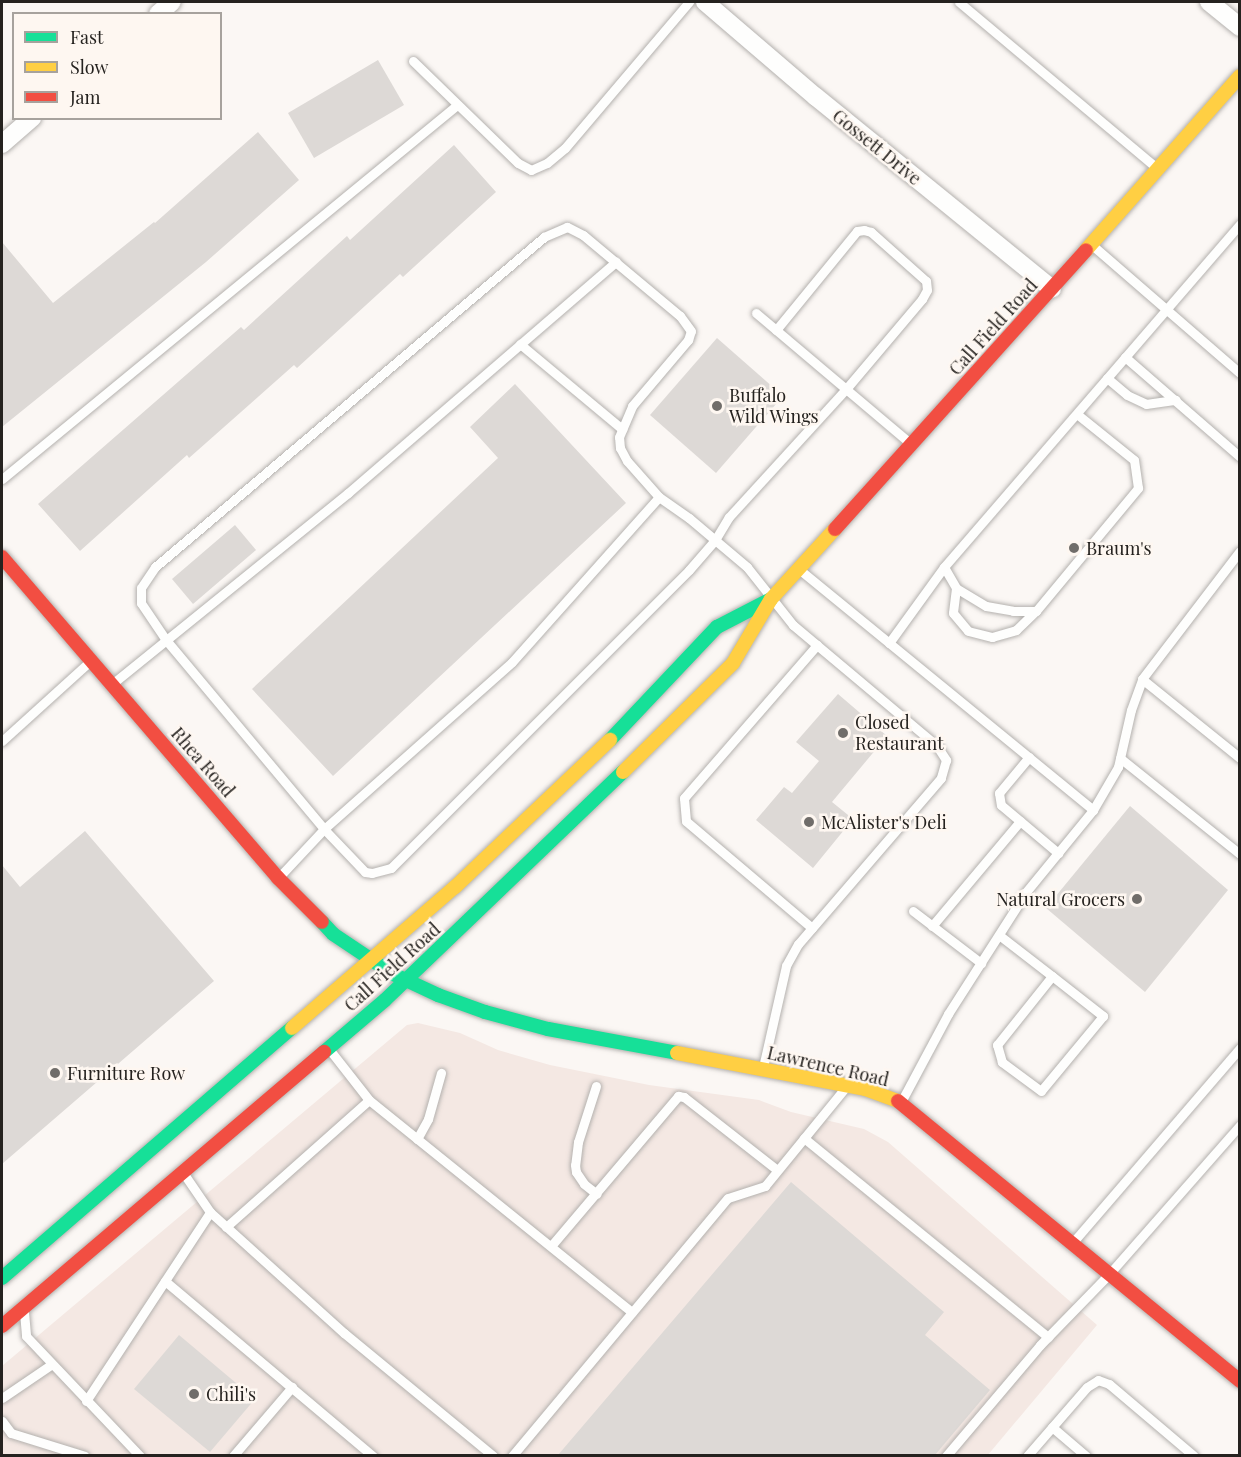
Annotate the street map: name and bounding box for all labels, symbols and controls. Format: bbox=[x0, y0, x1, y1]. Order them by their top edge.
legend bbox=[12, 12, 222, 120]
text: Fast bbox=[70, 25, 103, 49]
text: Slow bbox=[70, 55, 108, 79]
text: Jam bbox=[70, 85, 100, 109]
street label: Gossett Drive bbox=[828, 105, 926, 189]
street label: Call Field Road bbox=[944, 275, 1042, 379]
place label: Buffalo Wild Wings bbox=[729, 385, 819, 428]
marker: Buffalo Wild Wings bbox=[710, 399, 724, 413]
place label: Braum's bbox=[1086, 537, 1152, 559]
marker: Braum's bbox=[1067, 541, 1081, 555]
place label: Closed Restaurant bbox=[855, 712, 944, 754]
street label: Rhea Road bbox=[167, 723, 239, 801]
marker: Closed Restaurant bbox=[836, 726, 850, 740]
place label: McAlister's Deli bbox=[821, 811, 947, 833]
marker: McAlister's Deli bbox=[802, 815, 816, 829]
place label: Natural Grocers bbox=[996, 888, 1125, 910]
marker: Natural Grocers bbox=[1130, 892, 1144, 906]
street label: Call Field Road bbox=[340, 918, 444, 1016]
street label: Lawrence Road bbox=[765, 1042, 891, 1090]
place label: Furniture Row bbox=[67, 1062, 185, 1084]
marker: Furniture Row bbox=[48, 1066, 62, 1080]
place label: Chili's bbox=[206, 1383, 256, 1405]
marker: Chili's bbox=[187, 1387, 201, 1401]

